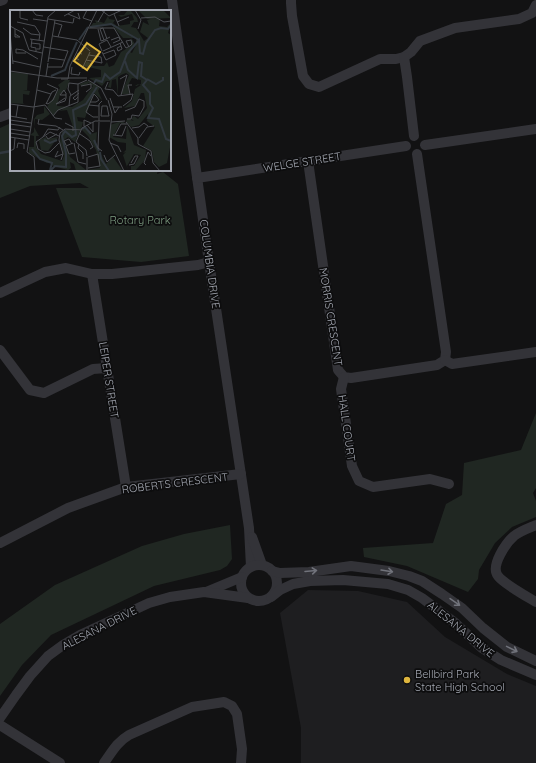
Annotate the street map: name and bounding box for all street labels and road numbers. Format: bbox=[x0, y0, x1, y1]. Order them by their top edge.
street label: WELGE STREET bbox=[262, 149, 342, 175]
street label: COLUMBIA DRIVE bbox=[197, 219, 223, 309]
street label: MORRIS CRESCENT bbox=[316, 267, 346, 367]
street label: LEIPER STREET bbox=[96, 341, 122, 420]
street label: HALL COURT bbox=[335, 394, 359, 463]
street label: ROBERTS CRESCENT bbox=[121, 469, 229, 496]
street label: ALESANA DRIVE bbox=[425, 598, 497, 660]
street label: ALESANA DRIVE bbox=[59, 603, 139, 653]

